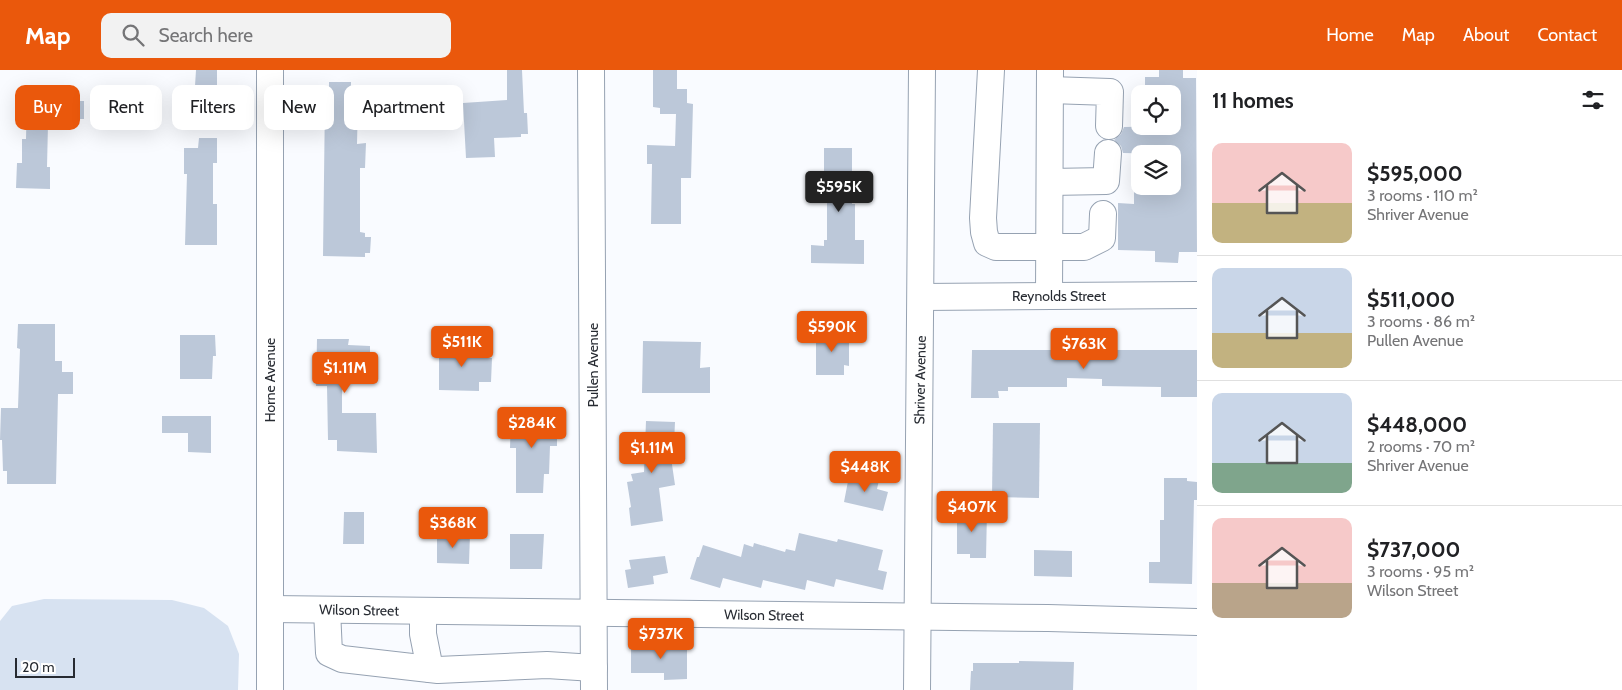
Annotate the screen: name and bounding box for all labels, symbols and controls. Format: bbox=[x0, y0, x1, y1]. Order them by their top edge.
search box bbox=[101, 13, 451, 58]
text: Map bbox=[25, 21, 71, 50]
icon: search bbox=[119, 21, 147, 49]
text: Search here bbox=[159, 24, 253, 47]
text: Home bbox=[1326, 24, 1374, 46]
text: Map bbox=[1402, 24, 1435, 46]
text: About bbox=[1463, 24, 1509, 46]
text: Contact bbox=[1537, 24, 1597, 46]
chip: Buy bbox=[15, 85, 80, 130]
chip: Rent bbox=[90, 85, 162, 130]
chip: Filters bbox=[172, 85, 254, 130]
chip: New bbox=[264, 85, 334, 130]
chip: Apartment bbox=[344, 85, 463, 130]
map controls bbox=[1131, 85, 1181, 195]
button: locate bbox=[1131, 85, 1181, 135]
icon: filters bbox=[1579, 86, 1607, 114]
text: 11 homes bbox=[1212, 88, 1294, 113]
button: layers bbox=[1131, 145, 1181, 195]
text: $595,000 bbox=[1367, 161, 1463, 186]
icon: home bbox=[1252, 163, 1312, 223]
pin: $595K bbox=[804, 170, 874, 213]
text: $595K bbox=[816, 177, 862, 196]
text: 3 rooms · 110 m² bbox=[1367, 186, 1478, 205]
text: Shriver Avenue bbox=[1367, 205, 1469, 224]
street label: Reynolds Street bbox=[1012, 287, 1106, 305]
text: $511,000 bbox=[1367, 287, 1455, 312]
icon: home bbox=[1252, 288, 1312, 348]
pin: $590K bbox=[797, 310, 867, 353]
text: 3 rooms · 86 m² bbox=[1367, 312, 1475, 331]
text: $590K bbox=[808, 317, 856, 336]
street label: Pullen Avenue bbox=[584, 323, 602, 407]
pin: $511K bbox=[427, 326, 497, 368]
pin: $763K bbox=[1049, 328, 1119, 370]
text: Pullen Avenue bbox=[1367, 331, 1463, 350]
text: $511K bbox=[442, 332, 482, 351]
text: $763K bbox=[1062, 334, 1106, 353]
street label: Shriver Avenue bbox=[910, 335, 930, 425]
street label: Horne Avenue bbox=[261, 338, 279, 422]
pin: $1.11M bbox=[304, 352, 386, 394]
text: $1.11M bbox=[323, 358, 367, 377]
pin: $284K bbox=[497, 406, 567, 449]
text: $448,000 bbox=[1367, 412, 1467, 437]
text: $284K bbox=[508, 413, 556, 432]
icon: home bbox=[1252, 413, 1312, 473]
pin: $1.11M bbox=[611, 432, 693, 474]
text: 2 rooms · 70 m² bbox=[1367, 437, 1475, 456]
text: $1.11M bbox=[630, 438, 674, 457]
pin: $448K bbox=[830, 450, 900, 493]
text: Shriver Avenue bbox=[1367, 456, 1469, 475]
text: $448K bbox=[841, 457, 889, 476]
pin: $407K bbox=[937, 490, 1007, 533]
text: $407K bbox=[948, 497, 996, 516]
pin: $368K bbox=[418, 506, 488, 549]
text: $368K bbox=[430, 513, 476, 532]
text: $737,000 bbox=[1367, 537, 1460, 562]
icon: home bbox=[1252, 538, 1312, 598]
text: 3 rooms · 95 m² bbox=[1367, 562, 1474, 581]
text: Wilson Street bbox=[1367, 581, 1458, 600]
street label: Wilson Street bbox=[319, 600, 399, 620]
street label: Wilson Street bbox=[724, 605, 804, 625]
pin: $737K bbox=[626, 618, 696, 660]
text: $737K bbox=[639, 624, 683, 643]
scale bar bbox=[15, 655, 75, 678]
text: 20 m bbox=[22, 658, 55, 676]

